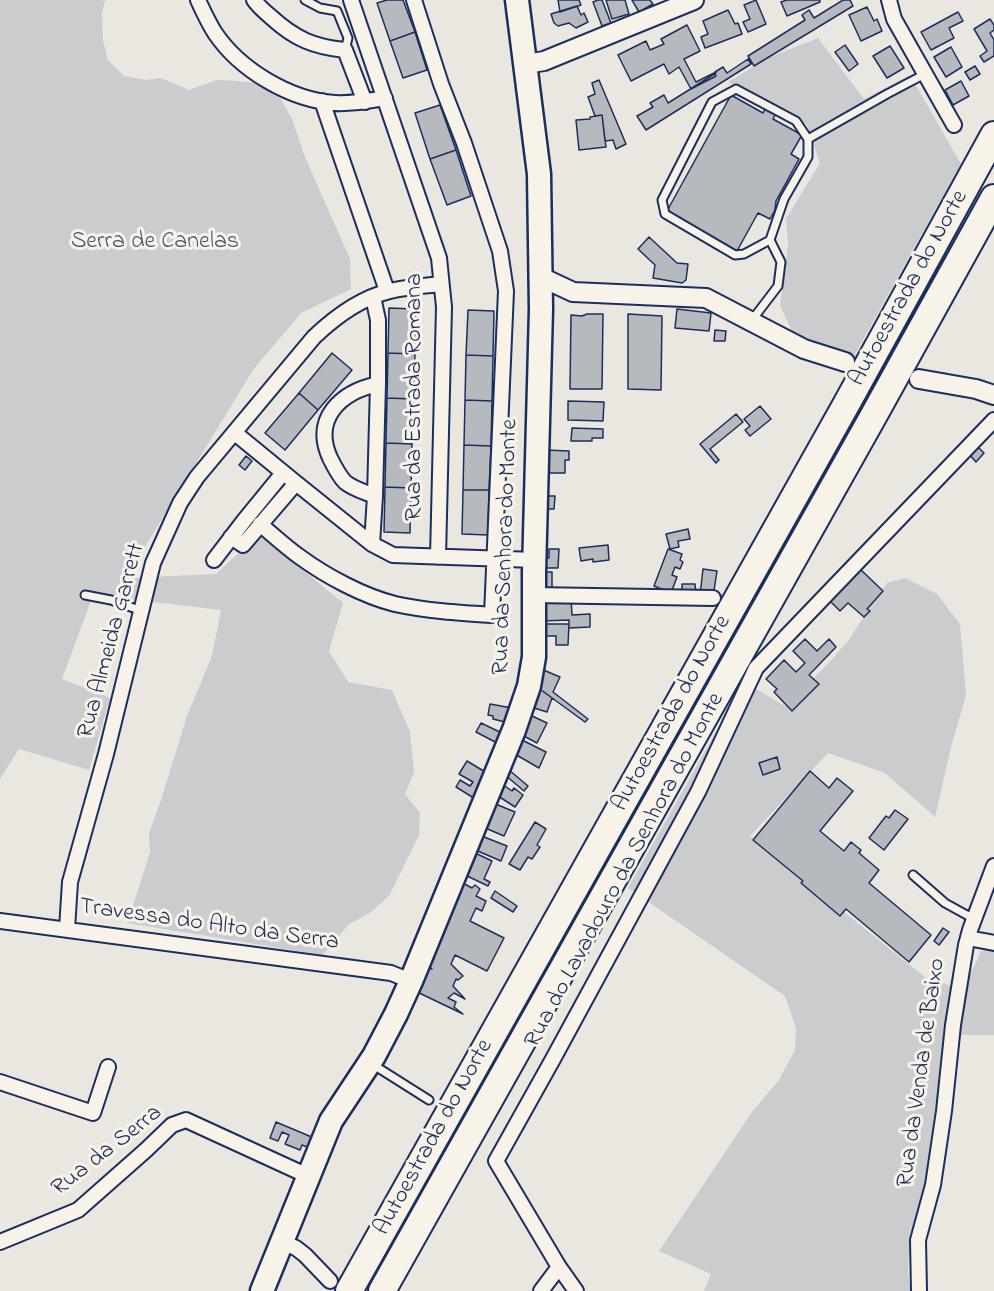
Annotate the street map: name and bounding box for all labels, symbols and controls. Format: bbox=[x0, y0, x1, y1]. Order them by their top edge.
street label: Autoestrada do Norte bbox=[844, 186, 976, 392]
park label: Serra de Canelas bbox=[71, 229, 239, 257]
street label: Rua da Estrada Romana bbox=[402, 273, 430, 521]
street label: Rua da Senhora do Monte bbox=[488, 418, 526, 676]
street label: Rua Almeida Garrett bbox=[73, 540, 153, 742]
street label: Autoestrada do Norte bbox=[607, 611, 739, 817]
street label: Rua do Lavadouro da Senhora do Monte bbox=[520, 689, 732, 1053]
street label: Travessa do Alto da Serra bbox=[77, 894, 341, 958]
street label: Rua da Venda de Baixo bbox=[893, 957, 953, 1189]
street label: Autoestrada do Norte bbox=[369, 1035, 501, 1241]
street label: Rua da Serra bbox=[47, 1100, 169, 1204]

